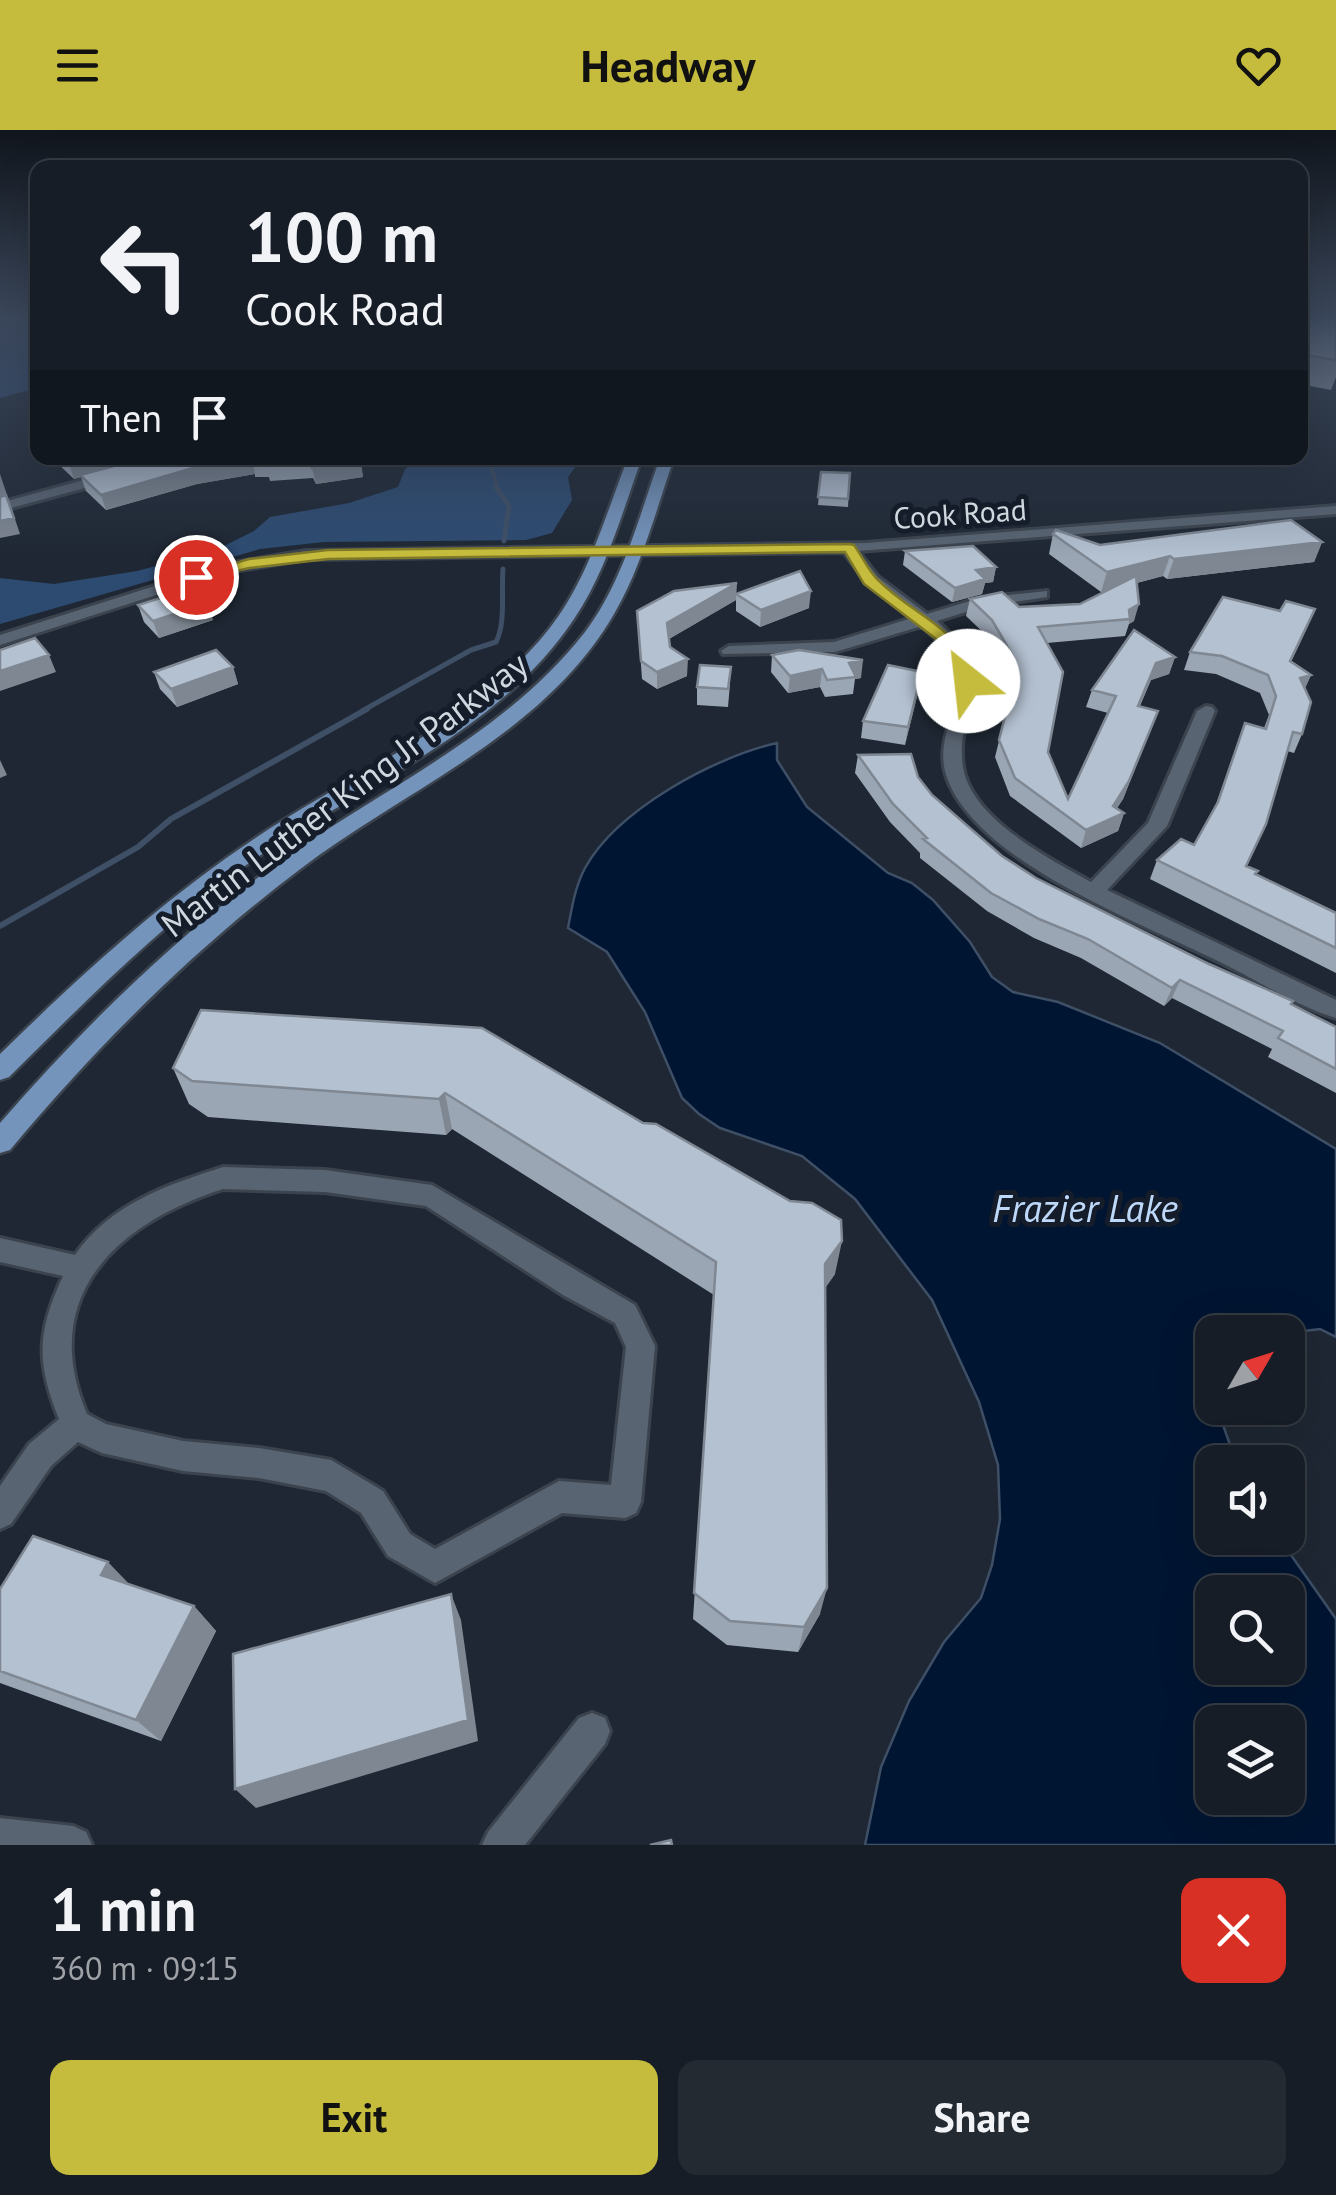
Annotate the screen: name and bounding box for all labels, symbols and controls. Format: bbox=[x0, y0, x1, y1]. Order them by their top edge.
text: Headway bbox=[580, 36, 756, 94]
icon: menu bbox=[50, 38, 105, 93]
icon: heart bbox=[1231, 38, 1286, 93]
text: 100 m bbox=[245, 191, 438, 281]
icon: left bbox=[80, 200, 210, 330]
text: Cook Road bbox=[245, 279, 445, 337]
icon: arrive bbox=[182, 390, 237, 445]
text: Then bbox=[80, 393, 162, 442]
street label: Cook Road bbox=[892, 489, 1028, 537]
pin bbox=[154, 535, 239, 620]
icon: arrive bbox=[169, 550, 224, 605]
position arrow bbox=[916, 629, 1020, 733]
street label: Martin Luther King Jr Parkway bbox=[152, 641, 536, 947]
water label: Frazier Lake bbox=[992, 1183, 1178, 1232]
north arrow bbox=[1195, 1315, 1305, 1425]
map controls bbox=[1195, 1315, 1305, 1815]
button: sound bbox=[1195, 1445, 1305, 1555]
button: search bbox=[1195, 1575, 1305, 1685]
button: layers bbox=[1195, 1705, 1305, 1815]
text: 1 min bbox=[50, 1870, 196, 1948]
button: close bbox=[1181, 1878, 1286, 1983]
text: 360 m · 09:15 bbox=[50, 1947, 239, 1989]
button: Exit bbox=[50, 2060, 658, 2175]
button: Share bbox=[678, 2060, 1286, 2175]

